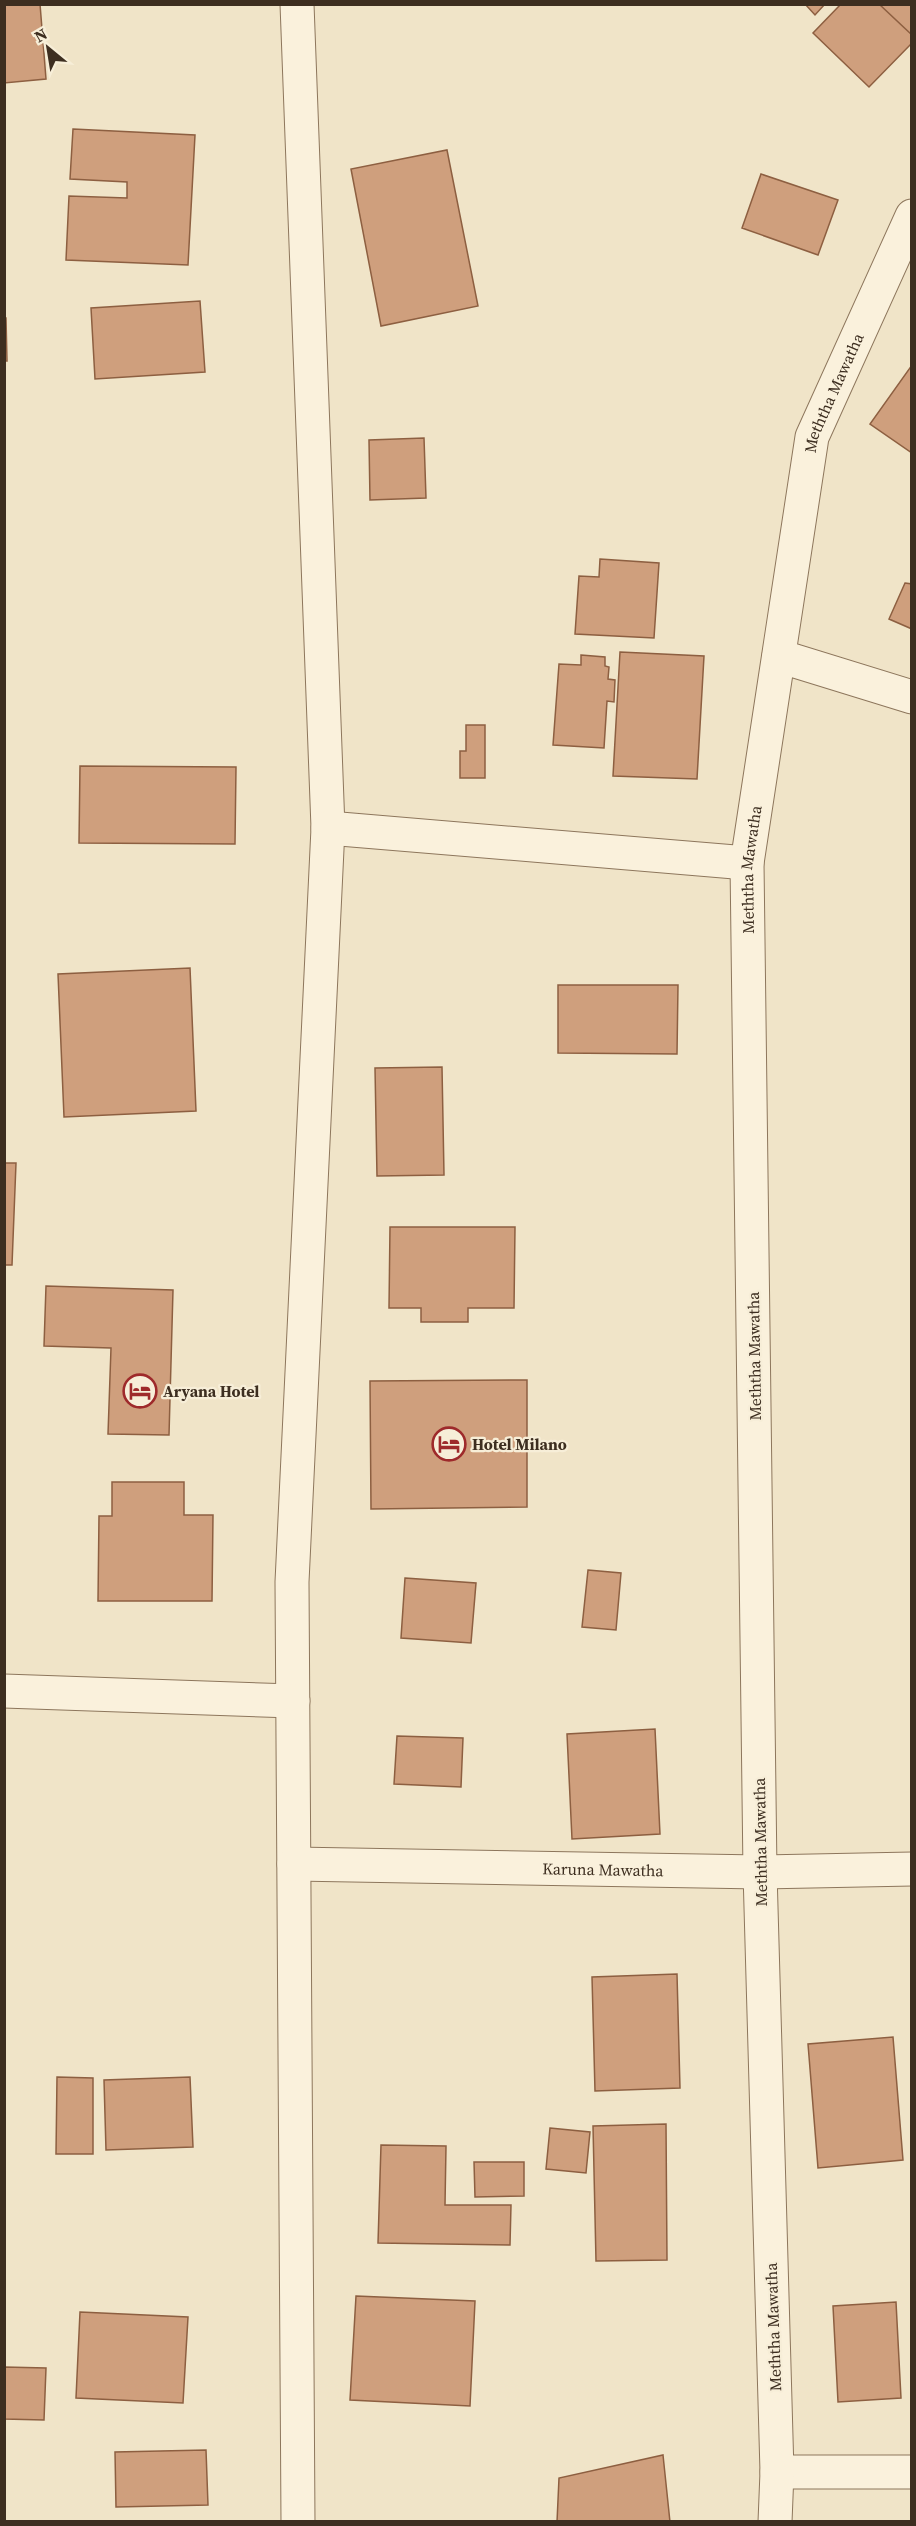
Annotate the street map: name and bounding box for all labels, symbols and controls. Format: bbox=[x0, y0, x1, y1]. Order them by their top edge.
north arrow bbox=[18, 18, 78, 78]
text: N bbox=[30, 22, 51, 47]
street label: Meththa Mawatha bbox=[799, 329, 869, 454]
street label: Meththa Mawatha bbox=[735, 803, 767, 934]
street label: Meththa Mawatha bbox=[742, 1291, 766, 1421]
hotel icon: Aryana Hotel bbox=[122, 1373, 158, 1409]
place label: Aryana Hotel bbox=[163, 1380, 259, 1402]
hotel icon: Hotel Milano bbox=[431, 1426, 467, 1462]
place label: Hotel Milano bbox=[472, 1433, 567, 1455]
street label: Meththa Mawatha bbox=[748, 1777, 772, 1907]
street label: Karuna Mawatha bbox=[542, 1857, 665, 1881]
street label: Meththa Mawatha bbox=[760, 2261, 786, 2392]

